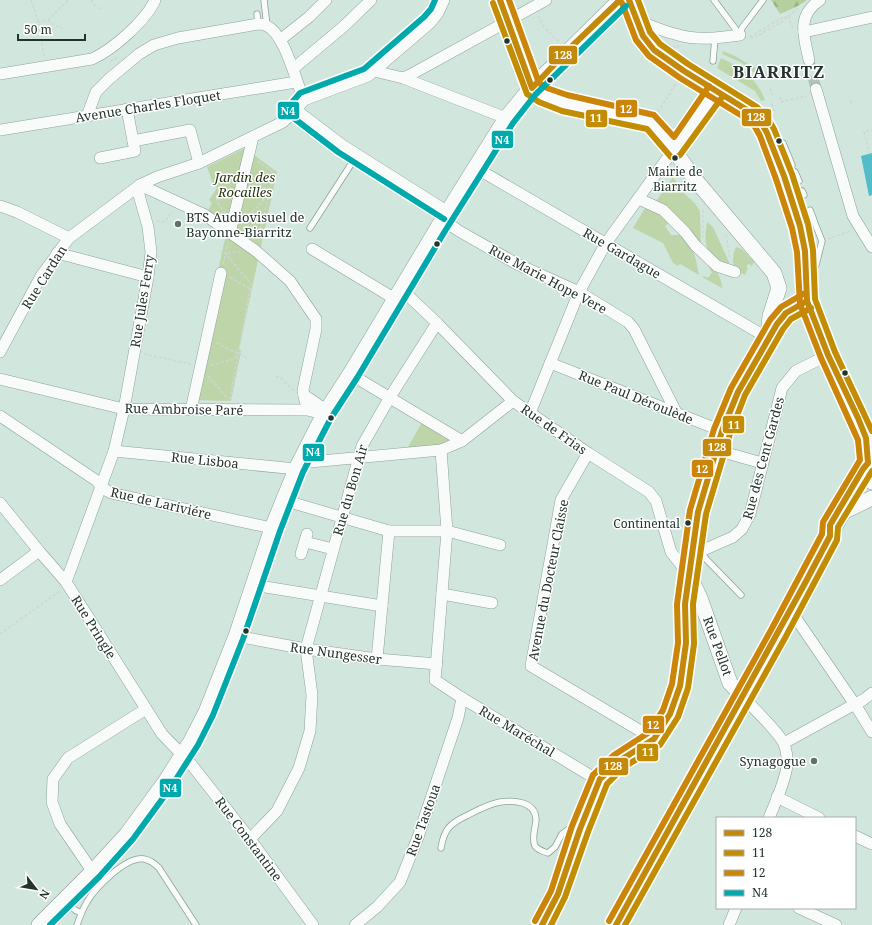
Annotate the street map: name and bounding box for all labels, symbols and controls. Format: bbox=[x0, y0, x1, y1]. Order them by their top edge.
scale bar bbox=[18, 16, 85, 42]
text: 50 m bbox=[24, 21, 52, 38]
unlabelled marker bbox=[502, 36, 512, 46]
line badge: 128 bbox=[548, 45, 578, 65]
text: 128 bbox=[554, 47, 572, 62]
district label: BIARRITZ bbox=[733, 60, 825, 83]
unlabelled marker bbox=[545, 75, 555, 85]
street label: Avenue Charles Floquet bbox=[74, 86, 222, 126]
line badge: 12 bbox=[615, 99, 638, 118]
line badge: N4 bbox=[277, 101, 300, 120]
text: 12 bbox=[620, 101, 632, 116]
text: N4 bbox=[281, 103, 295, 118]
line badge: 128 bbox=[741, 108, 772, 127]
line badge: 11 bbox=[585, 109, 608, 128]
text: 128 bbox=[747, 109, 765, 124]
text: 11 bbox=[590, 110, 602, 125]
line badge: N4 bbox=[491, 130, 514, 149]
text: N4 bbox=[495, 132, 509, 147]
unlabelled marker bbox=[774, 136, 784, 146]
marker: Mairie de Biarritz bbox=[670, 153, 680, 163]
place label: Mairie de Biarritz bbox=[648, 163, 702, 195]
park label: Jardin des Rocailles bbox=[212, 168, 275, 201]
place label: BTS Audiovisuel de Bayonne-Biarritz bbox=[186, 208, 305, 241]
marker: BTS Audiovisuel de Bayonne-Biarritz bbox=[173, 219, 183, 229]
street label: Rue Gardague bbox=[580, 223, 664, 283]
unlabelled marker bbox=[432, 239, 442, 249]
street label: Rue Marie Hope Vere bbox=[486, 240, 610, 318]
street label: Rue Cardan bbox=[17, 241, 71, 312]
street label: Rue Jules Ferry bbox=[126, 253, 158, 349]
street label: Rue Paul Déroulède bbox=[576, 366, 696, 428]
unlabelled marker bbox=[840, 368, 850, 378]
street label: Rue des Cent Gardes bbox=[738, 395, 788, 521]
street label: Rue Ambroise Paré bbox=[124, 399, 244, 419]
street label: Rue de Frias bbox=[517, 400, 591, 458]
unlabelled marker bbox=[326, 413, 336, 423]
line badge: 11 bbox=[722, 415, 745, 434]
text: 11 bbox=[728, 417, 740, 432]
line badge: 128 bbox=[702, 438, 732, 457]
text: 128 bbox=[708, 439, 726, 454]
street label: Rue du Bon Air bbox=[328, 442, 372, 538]
line badge: N4 bbox=[302, 443, 325, 462]
text: N4 bbox=[306, 444, 320, 459]
street label: Rue Lisboa bbox=[170, 447, 240, 473]
line badge: 12 bbox=[691, 459, 714, 478]
text: 12 bbox=[696, 461, 708, 476]
street label: Rue de Lariviére bbox=[109, 483, 213, 523]
street label: Avenue du Docteur Claisse bbox=[523, 498, 573, 662]
place label: Continental bbox=[613, 515, 680, 532]
marker: Continental bbox=[683, 518, 693, 528]
street label: Rue Pringle bbox=[67, 592, 121, 662]
street label: Rue Pellot bbox=[699, 614, 737, 679]
unlabelled marker bbox=[241, 626, 251, 636]
street label: Rue Nungesser bbox=[289, 638, 383, 668]
street label: Rue Maréchal bbox=[476, 701, 558, 761]
line badge: 12 bbox=[642, 715, 665, 734]
text: 12 bbox=[647, 717, 659, 732]
line badge: 11 bbox=[636, 743, 659, 762]
text: 11 bbox=[642, 744, 654, 759]
place label: Synagogue bbox=[739, 752, 806, 770]
marker: Synagogue bbox=[809, 756, 819, 766]
line badge: 128 bbox=[598, 757, 629, 776]
text: 128 bbox=[604, 758, 622, 773]
line badge: N4 bbox=[159, 778, 182, 798]
text: N4 bbox=[163, 780, 177, 795]
street label: Rue Tastoua bbox=[402, 781, 444, 859]
street label: Rue Constantine bbox=[211, 793, 287, 885]
legend bbox=[716, 817, 856, 909]
text: 128 bbox=[752, 824, 772, 841]
text: 11 bbox=[752, 844, 765, 861]
text: 12 bbox=[752, 864, 765, 881]
north arrow bbox=[16, 869, 56, 909]
text: N4 bbox=[752, 884, 768, 901]
text: N bbox=[36, 887, 54, 902]

